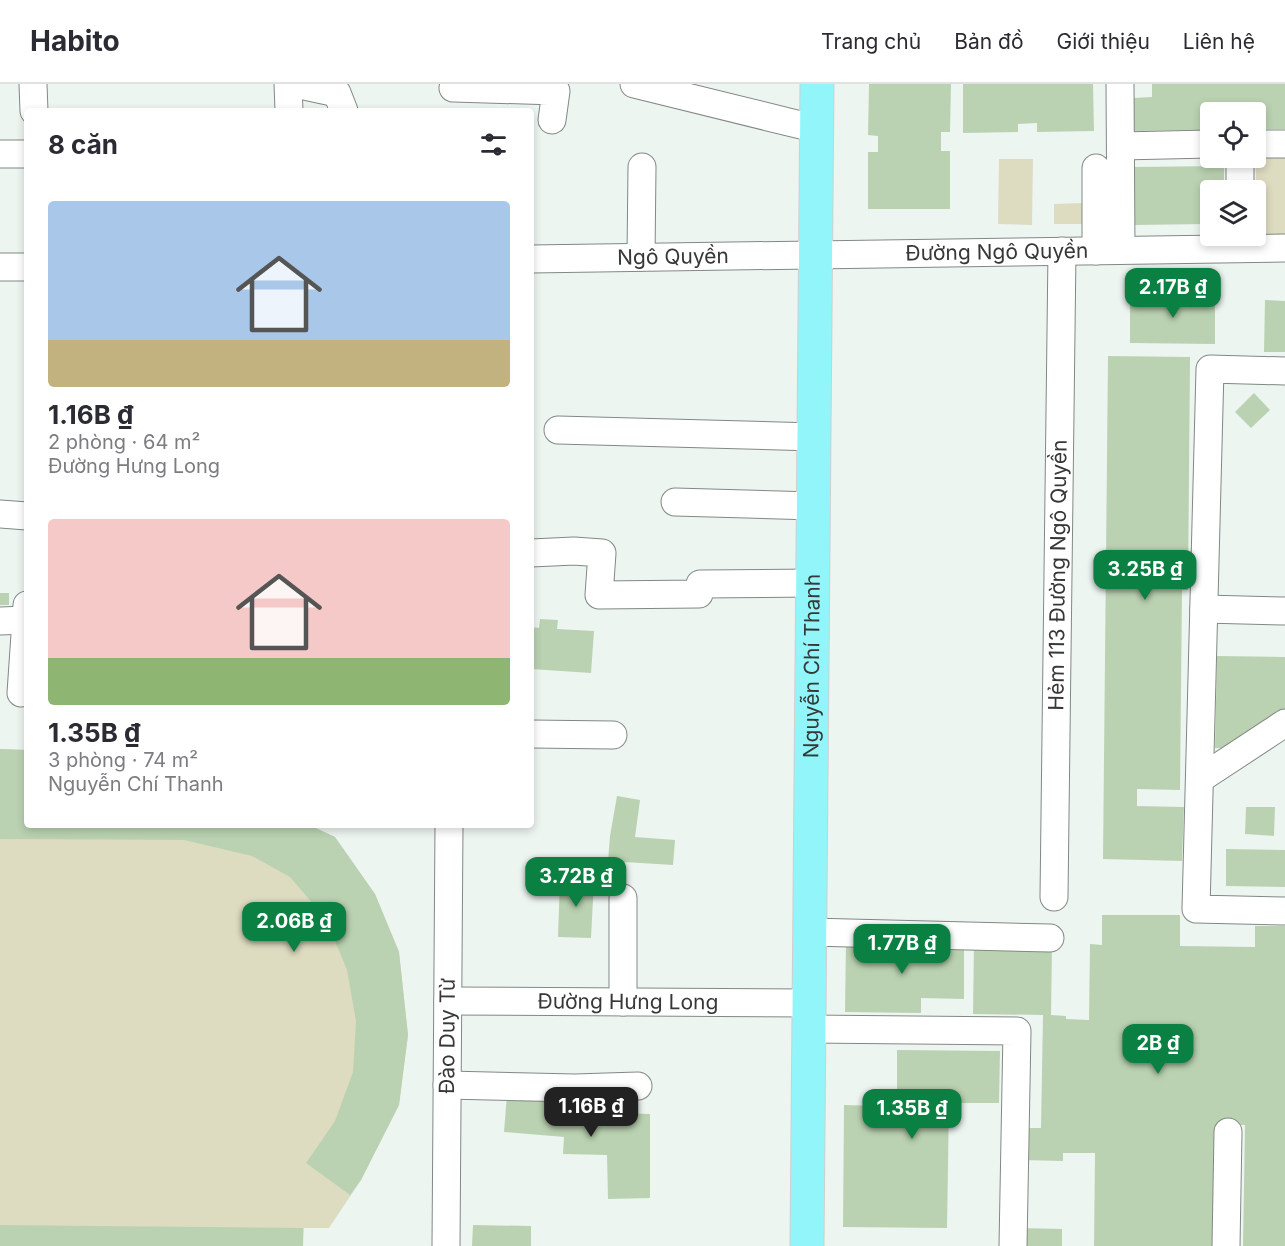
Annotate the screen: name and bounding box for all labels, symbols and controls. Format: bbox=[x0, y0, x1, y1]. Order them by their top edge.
text: Habito bbox=[30, 24, 120, 58]
text: Trang chủ bbox=[821, 29, 921, 54]
text: Bản đồ bbox=[954, 29, 1024, 54]
text: Giới thiệu bbox=[1057, 29, 1150, 54]
text: Liên hệ bbox=[1183, 29, 1255, 54]
map controls bbox=[1200, 102, 1266, 246]
button: locate bbox=[1200, 102, 1266, 168]
icon: filters bbox=[477, 128, 510, 161]
text: 8 căn bbox=[48, 129, 118, 160]
button: layers bbox=[1200, 180, 1266, 246]
street label: Đường Ngô Quyền bbox=[905, 238, 1089, 266]
icon: home bbox=[225, 240, 333, 348]
street label: Ngô Quyền bbox=[617, 243, 729, 270]
pin: 2.17B ₫ bbox=[1118, 268, 1228, 319]
text: 2.17B ₫ bbox=[1139, 275, 1207, 299]
text: 1.16B ₫ bbox=[48, 399, 133, 430]
text: 2 phòng · 64 m² bbox=[48, 430, 200, 454]
street label: Hẻm 113 Đường Ngô Quyền bbox=[1043, 439, 1072, 711]
text: Đường Hưng Long bbox=[48, 454, 220, 478]
pin: 3.25B ₫ bbox=[1090, 550, 1200, 601]
text: 3.25B ₫ bbox=[1107, 557, 1183, 581]
icon: home bbox=[225, 558, 333, 666]
street label: Nguyễn Chí Thanh bbox=[798, 574, 825, 758]
text: 1.35B ₫ bbox=[48, 717, 140, 748]
text: 3 phòng · 74 m² bbox=[48, 748, 198, 772]
text: Nguyễn Chí Thanh bbox=[48, 772, 224, 796]
pin: 3.72B ₫ bbox=[521, 857, 631, 908]
text: 3.72B ₫ bbox=[539, 864, 613, 888]
pin: 2.06B ₫ bbox=[239, 902, 349, 953]
text: 2.06B ₫ bbox=[256, 909, 332, 933]
pin: 1.77B ₫ bbox=[847, 924, 957, 975]
text: 1.77B ₫ bbox=[867, 931, 937, 955]
street label: Đào Duy Từ bbox=[434, 978, 460, 1094]
street label: Đường Hưng Long bbox=[538, 988, 718, 1014]
pin: 2B ₫ bbox=[1122, 1024, 1194, 1075]
text: 2B ₫ bbox=[1136, 1031, 1180, 1055]
pin: 1.16B ₫ bbox=[536, 1087, 646, 1138]
pin: 1.35B ₫ bbox=[857, 1089, 967, 1140]
text: 1.16B ₫ bbox=[558, 1094, 624, 1118]
text: 1.35B ₫ bbox=[876, 1096, 948, 1120]

